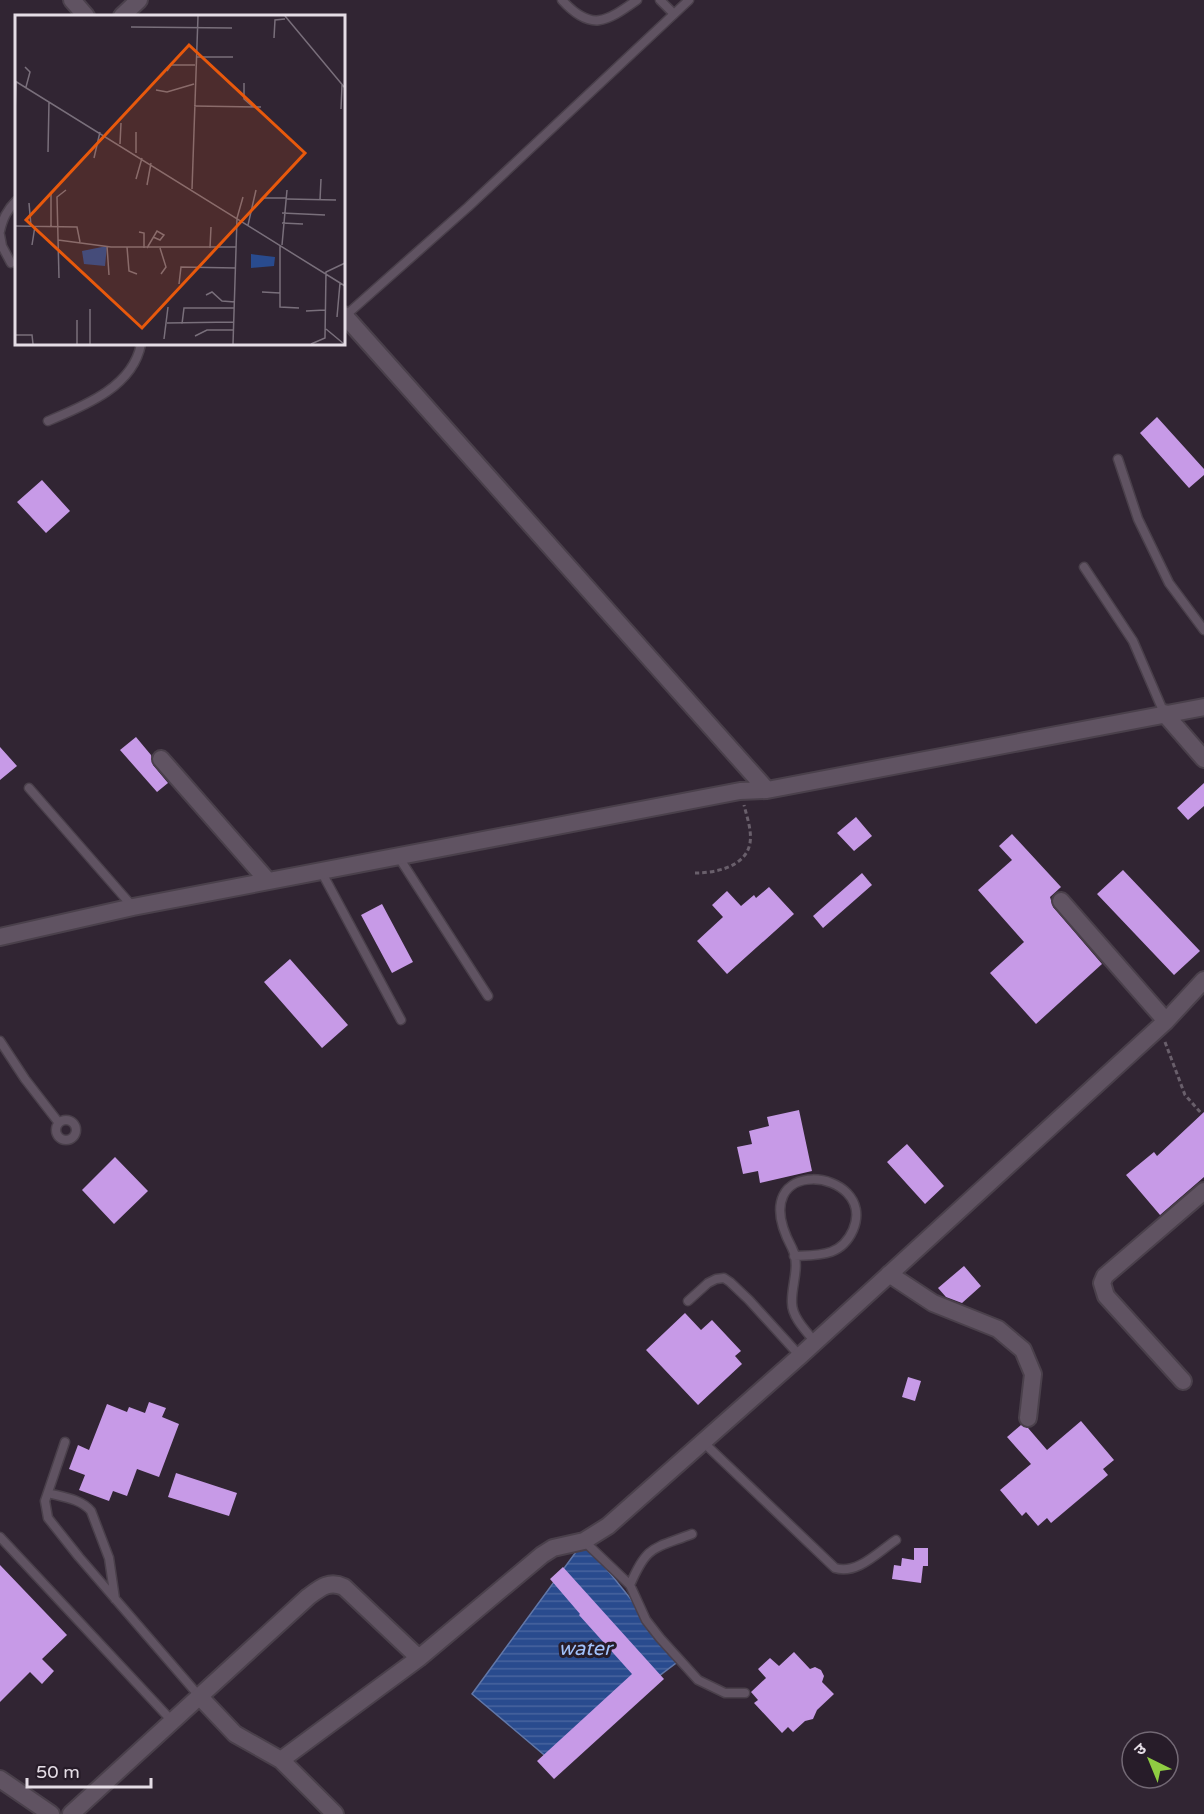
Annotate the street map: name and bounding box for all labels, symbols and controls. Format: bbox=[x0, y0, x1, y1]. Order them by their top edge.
inset map bbox=[15, 15, 345, 345]
water label: water bbox=[558, 1637, 614, 1661]
north arrow bbox=[1120, 1730, 1180, 1790]
text: उ bbox=[1130, 1739, 1151, 1760]
scale bar bbox=[27, 1751, 152, 1789]
text: 50 m bbox=[36, 1761, 80, 1783]

